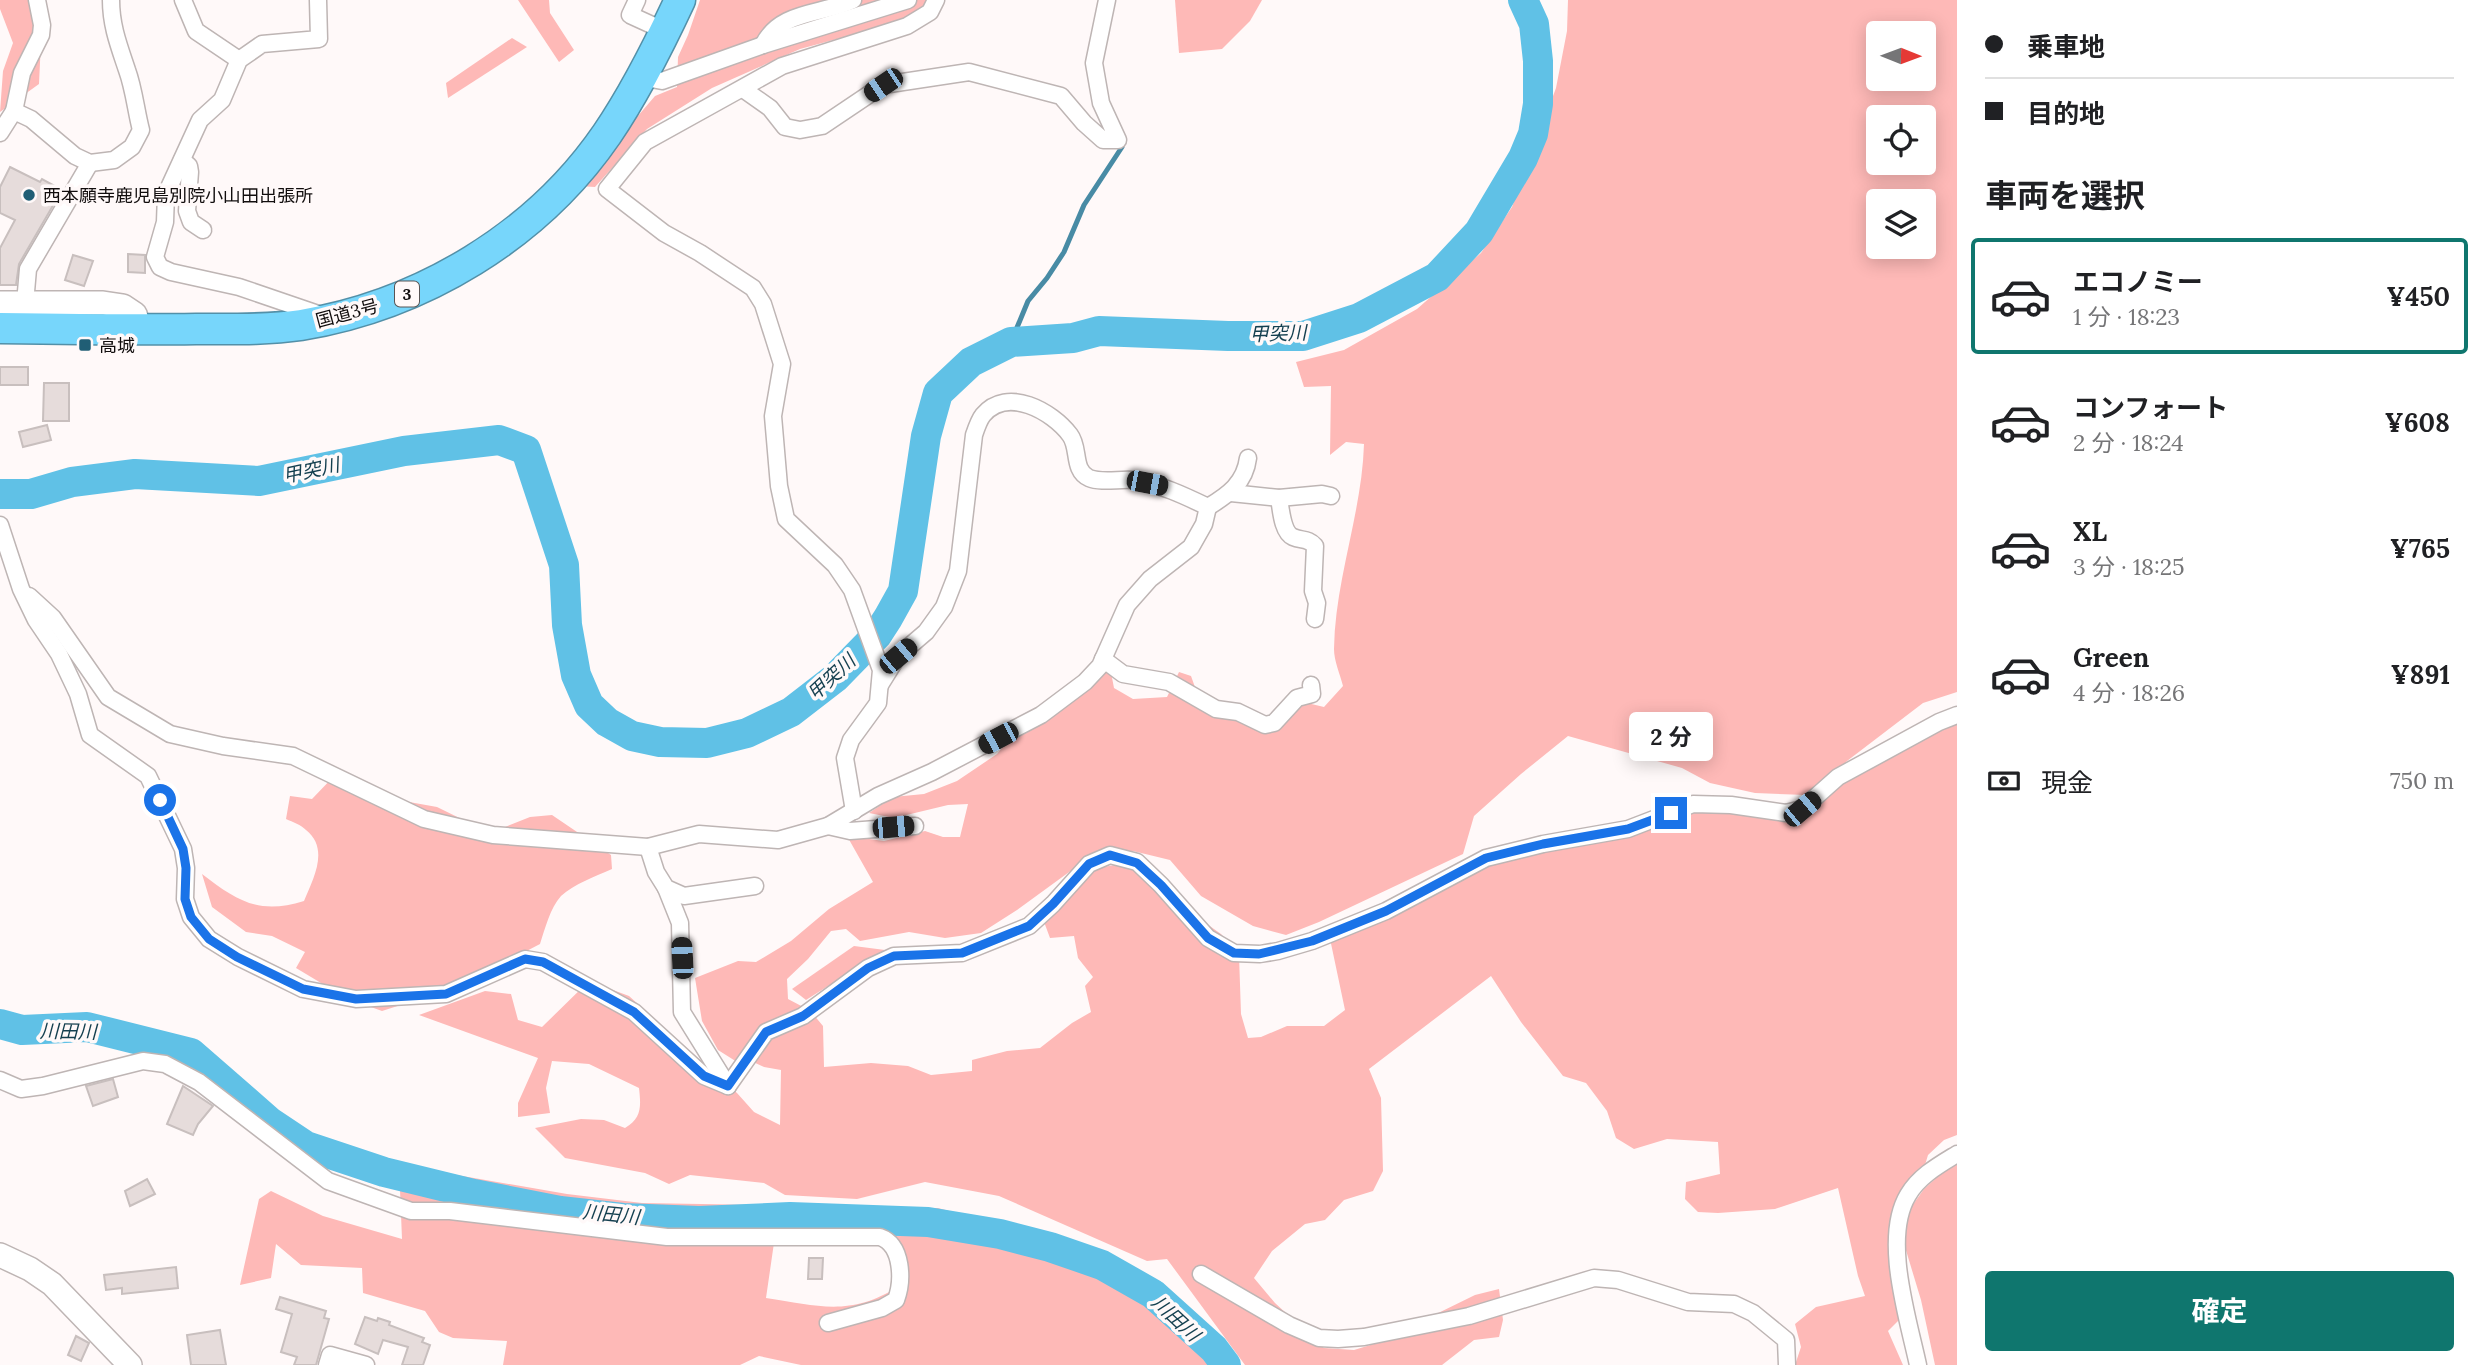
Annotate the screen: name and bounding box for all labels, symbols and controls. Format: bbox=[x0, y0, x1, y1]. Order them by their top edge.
north arrow bbox=[1866, 21, 1936, 91]
map controls bbox=[1866, 21, 1936, 259]
text: 乗車地 bbox=[2027, 30, 2105, 63]
car bbox=[860, 65, 907, 105]
text: 目的地 bbox=[2027, 97, 2105, 130]
button: locate bbox=[1866, 105, 1936, 175]
text: 車両を選択 bbox=[1985, 175, 2145, 216]
place label: 西本願寺鹿児島別院小山田出張所 bbox=[43, 184, 313, 207]
marker: 西本願寺鹿児島別院小山田出張所 bbox=[21, 187, 37, 203]
button: layers bbox=[1866, 189, 1936, 259]
icon: car bbox=[1989, 265, 2052, 328]
text: エコノミー bbox=[2073, 265, 2203, 298]
text: ¥450 bbox=[2386, 280, 2450, 313]
road number: 3 bbox=[395, 282, 419, 306]
street label: 国道3号 bbox=[313, 294, 381, 332]
text: 1 分 · 18:23 bbox=[2073, 302, 2180, 331]
water label: 甲突川 bbox=[1249, 320, 1309, 346]
place label: 高城 bbox=[99, 334, 135, 357]
marker: 高城 bbox=[77, 337, 93, 353]
icon: car bbox=[1989, 391, 2052, 454]
text: コンフォート bbox=[2073, 391, 2228, 424]
text: ¥608 bbox=[2385, 406, 2450, 439]
text: 2 分 · 18:24 bbox=[2073, 428, 2184, 457]
water label: 甲突川 bbox=[281, 452, 343, 488]
car bbox=[1125, 469, 1170, 497]
text: XL bbox=[2073, 515, 2107, 548]
icon: car bbox=[1989, 517, 2052, 580]
text: ¥765 bbox=[2390, 532, 2450, 565]
text: 3 分 · 18:25 bbox=[2073, 552, 2185, 581]
car bbox=[876, 634, 921, 678]
text: Green bbox=[2073, 641, 2149, 674]
icon: car bbox=[1989, 643, 2052, 706]
water label: 甲突川 bbox=[802, 647, 861, 705]
text: ¥891 bbox=[2391, 658, 2450, 691]
text: 4 分 · 18:26 bbox=[2073, 678, 2185, 707]
callout: 2 分 bbox=[1629, 712, 1713, 760]
car bbox=[975, 719, 1022, 757]
text: 2 分 bbox=[1650, 722, 1692, 751]
icon: cash bbox=[1985, 762, 2023, 800]
text: 現金 bbox=[2041, 766, 2093, 799]
text: 750 m bbox=[2390, 766, 2454, 795]
route start bbox=[144, 784, 176, 816]
car bbox=[1780, 787, 1825, 831]
route end bbox=[1655, 797, 1687, 829]
car bbox=[872, 815, 915, 839]
car bbox=[671, 936, 694, 980]
water label: 川田川 bbox=[39, 1019, 99, 1044]
water label: 川田川 bbox=[581, 1199, 643, 1229]
button: 確定 bbox=[1985, 1271, 2454, 1351]
water label: 川田川 bbox=[1147, 1290, 1206, 1348]

